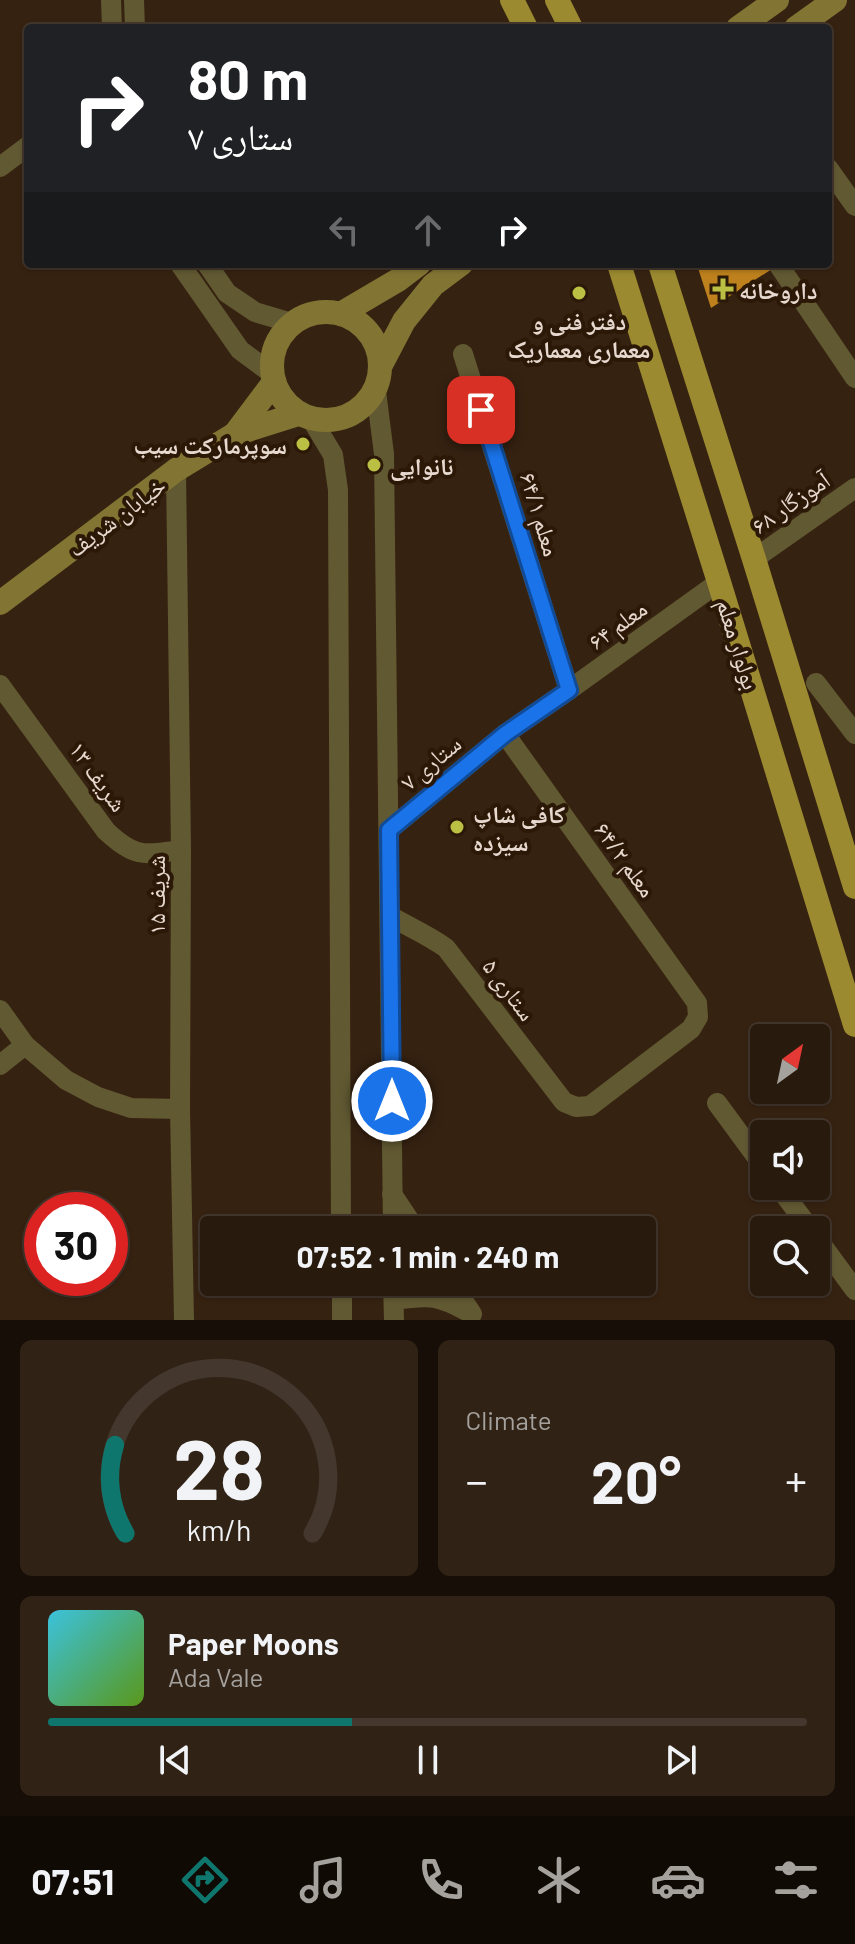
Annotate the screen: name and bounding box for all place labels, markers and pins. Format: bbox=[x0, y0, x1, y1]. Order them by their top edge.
place label: داروخانه bbox=[739, 275, 818, 304]
marker: داروخانه bbox=[714, 280, 732, 298]
marker: دفتر فنی و معماری معماریک bbox=[570, 284, 588, 302]
place label: دفتر فنی و معماری معماریک bbox=[508, 306, 650, 364]
pin bbox=[447, 376, 515, 444]
place label: سوپرمارکت سیب bbox=[133, 430, 287, 460]
marker: سوپرمارکت سیب bbox=[294, 435, 312, 453]
place label: نانوایی bbox=[390, 451, 453, 481]
marker: نانوایی bbox=[365, 456, 383, 474]
place label: کافی شاپ سیزده bbox=[473, 799, 566, 856]
marker: کافی شاپ سیزده bbox=[448, 818, 466, 836]

